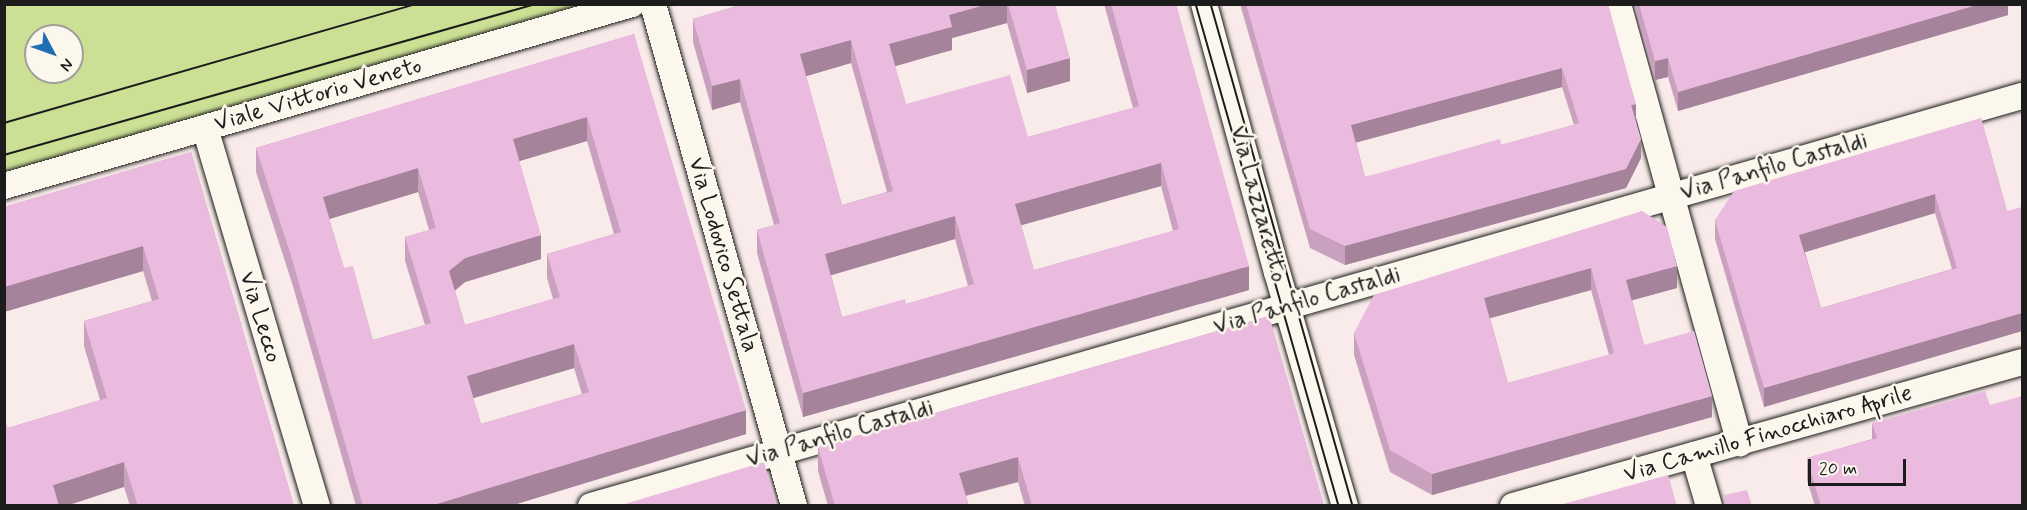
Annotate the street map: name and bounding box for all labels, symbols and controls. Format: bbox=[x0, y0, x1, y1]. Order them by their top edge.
north arrow bbox=[24, 24, 84, 84]
street label: Viale Vittorio Veneto bbox=[212, 52, 424, 138]
text: N bbox=[55, 54, 78, 76]
street label: Via Lazzaretto bbox=[1224, 125, 1292, 283]
street label: Via Panfilo Castaldi bbox=[1677, 126, 1871, 208]
street label: Via Lodovico Settala bbox=[681, 153, 765, 357]
street label: Via Panfilo Castaldi bbox=[1210, 260, 1404, 342]
street label: Via Lecco bbox=[232, 268, 288, 366]
street label: Via Camillo Finocchiaro Aprile bbox=[1625, 380, 1911, 488]
street label: Via Panfilo Castaldi bbox=[743, 393, 937, 475]
scale bar bbox=[1811, 447, 1908, 485]
text: 20 m bbox=[1819, 457, 1857, 481]

